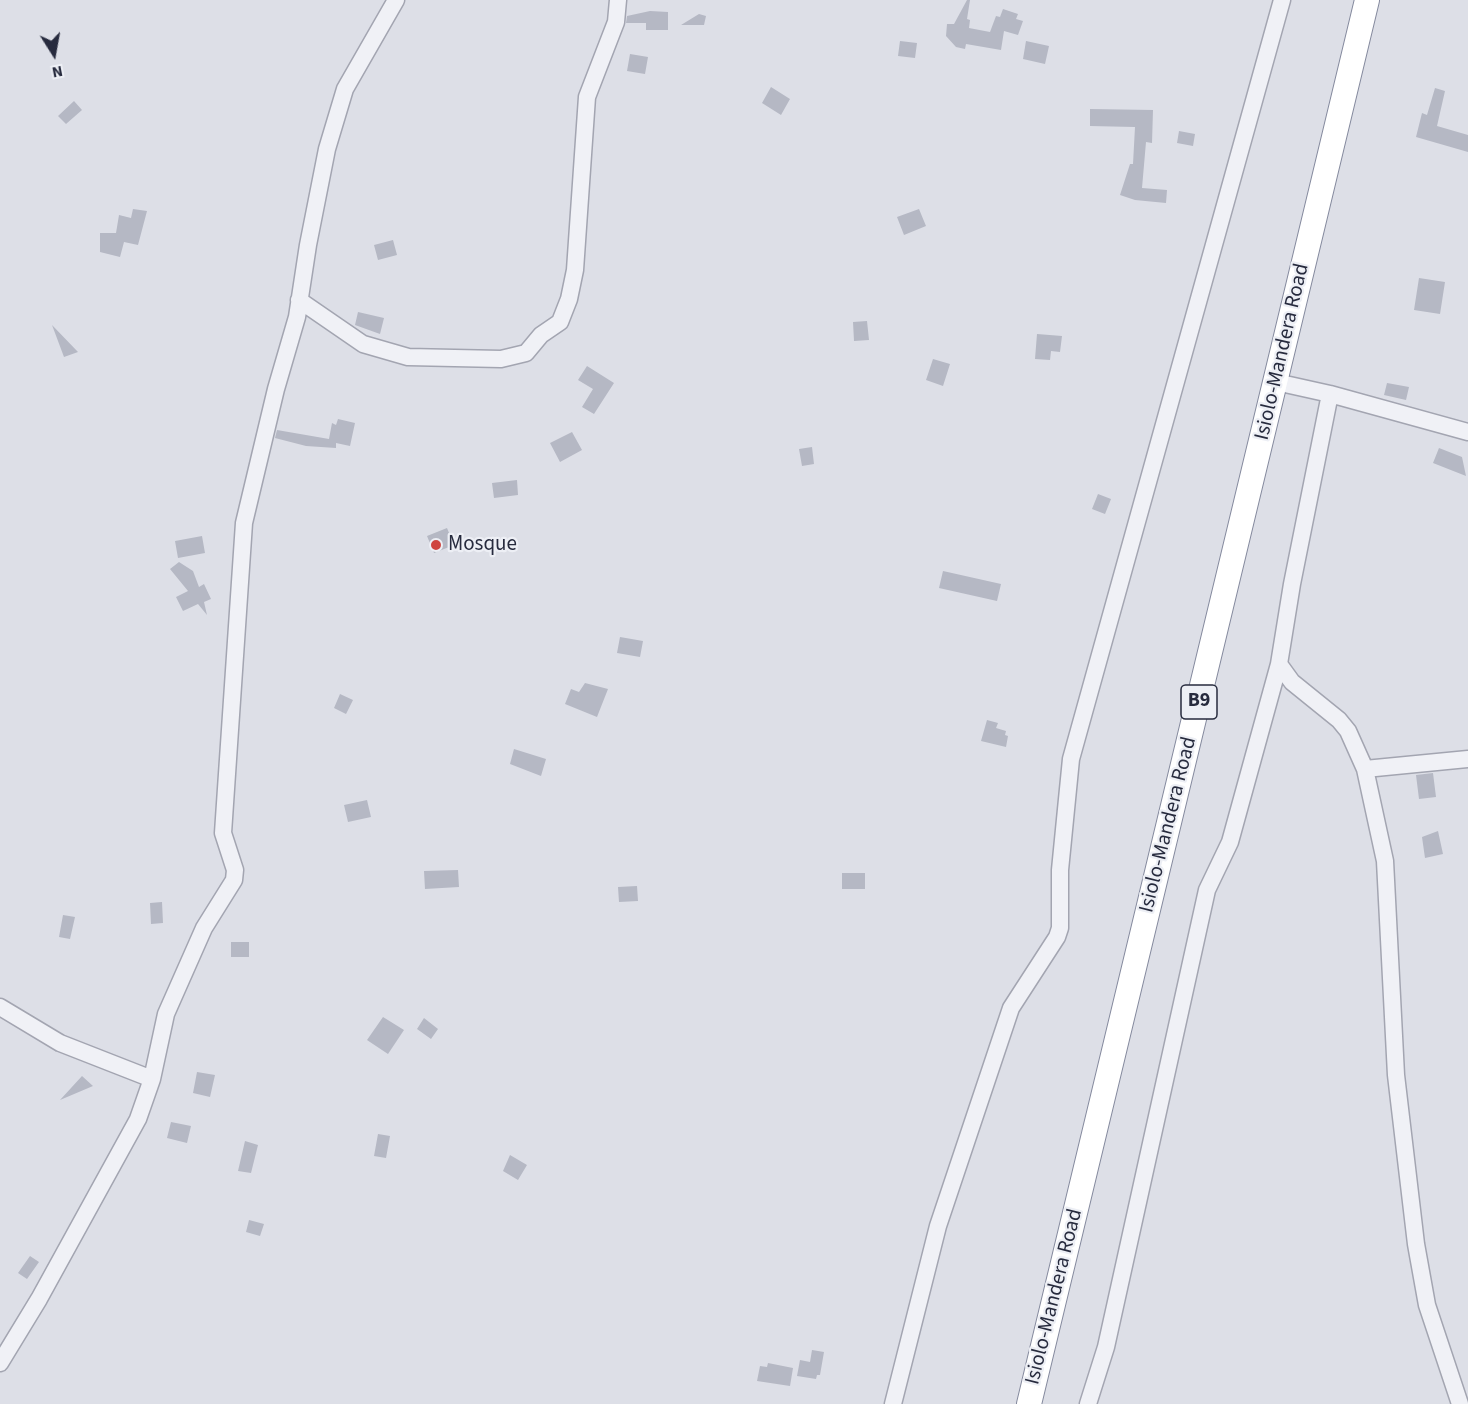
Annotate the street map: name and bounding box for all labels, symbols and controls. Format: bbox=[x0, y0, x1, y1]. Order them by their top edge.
north arrow bbox=[24, 24, 84, 84]
text: N bbox=[50, 60, 65, 83]
street label: Isiolo-Mandera Road bbox=[1250, 261, 1316, 443]
place label: Mosque bbox=[448, 532, 517, 558]
marker: Mosque bbox=[429, 538, 443, 552]
road number: B9 bbox=[1181, 685, 1217, 719]
street label: Isiolo-Mandera Road bbox=[1135, 734, 1203, 916]
street label: Isiolo-Mandera Road bbox=[1021, 1206, 1089, 1388]

